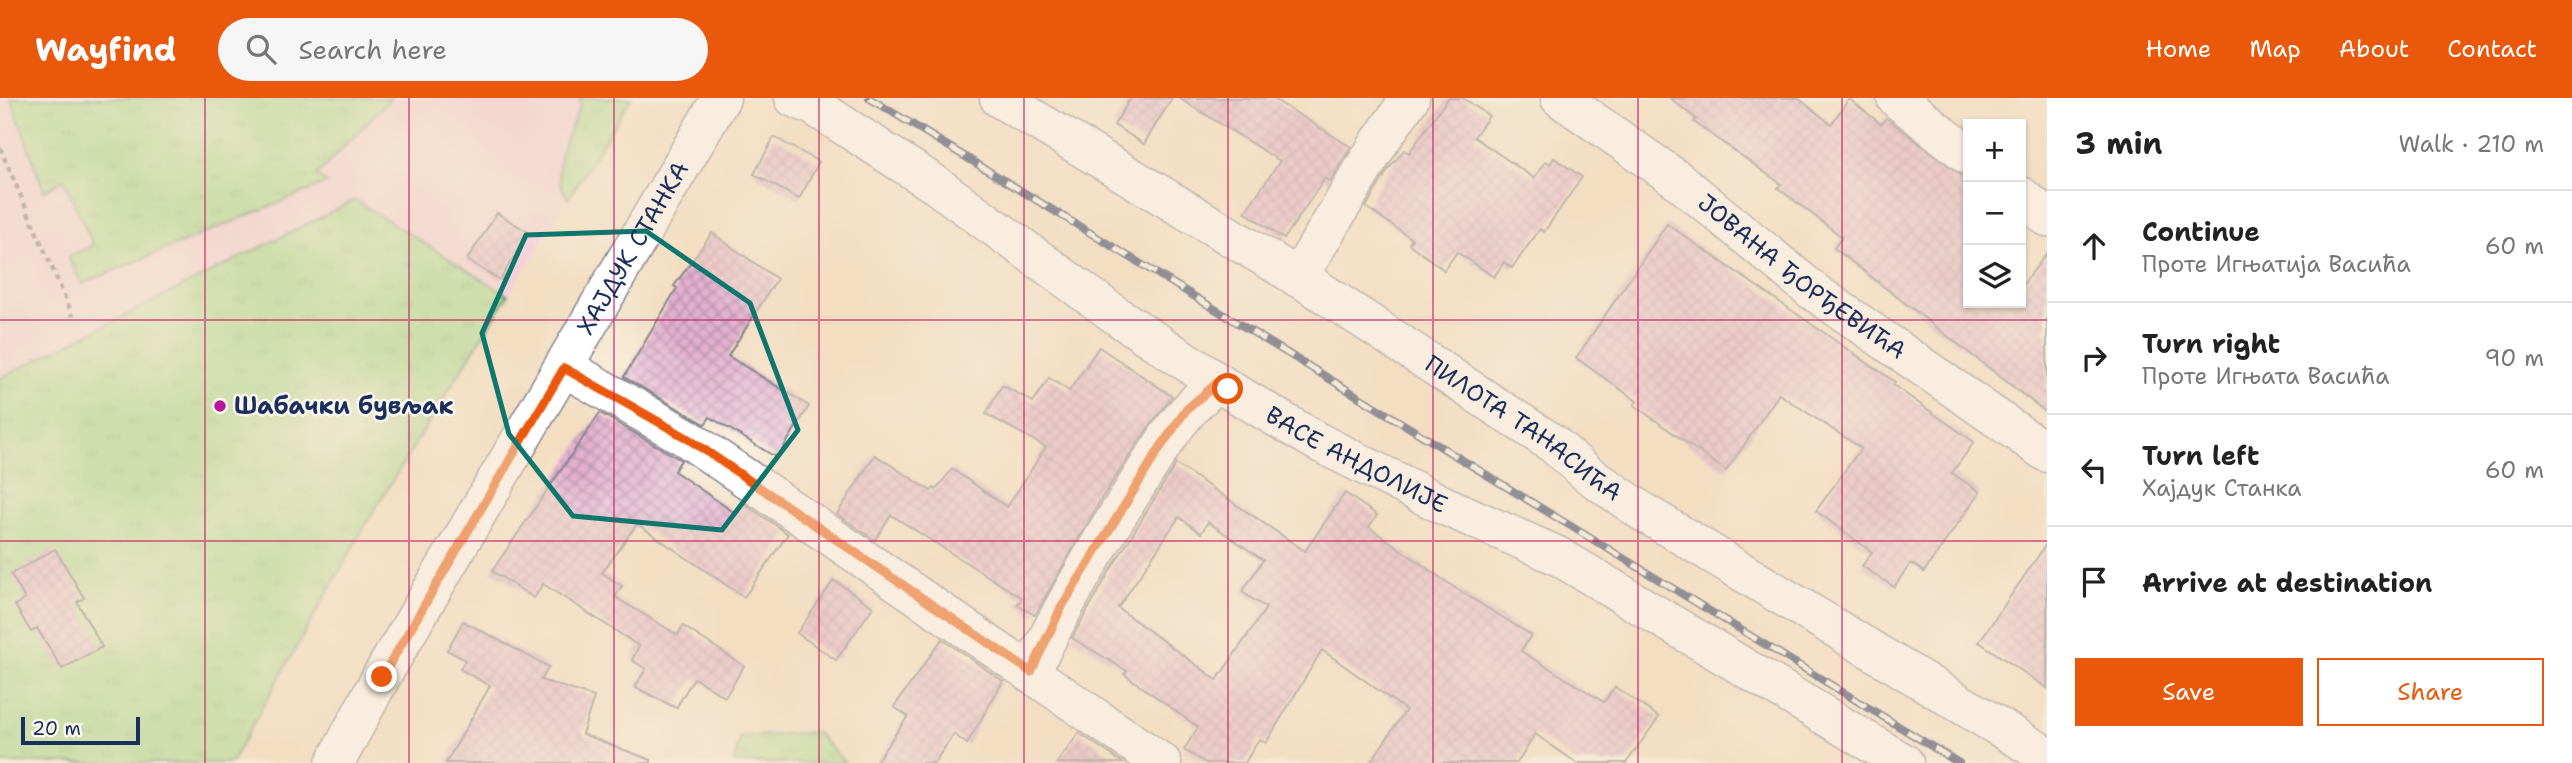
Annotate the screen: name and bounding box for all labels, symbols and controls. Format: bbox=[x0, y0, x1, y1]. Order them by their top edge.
search box bbox=[218, 18, 708, 81]
text: Wayfind bbox=[35, 27, 176, 72]
icon: search bbox=[242, 30, 280, 68]
text: Search here bbox=[298, 32, 447, 67]
text: Home bbox=[2145, 33, 2211, 65]
text: Map bbox=[2249, 33, 2301, 65]
text: About bbox=[2339, 33, 2409, 65]
text: Contact bbox=[2447, 33, 2537, 65]
map controls bbox=[1963, 119, 2026, 308]
button: + bbox=[1963, 119, 2026, 182]
text: 3 min bbox=[2075, 123, 2162, 164]
text: Walk · 210 m bbox=[2399, 129, 2544, 159]
street label: ХАЈДУК СТАНКА bbox=[570, 156, 696, 340]
button: − bbox=[1963, 182, 2026, 245]
street label: ЈОВАНА ЂОРЂЕВИЋА bbox=[1691, 187, 1912, 367]
text: Continue bbox=[2142, 214, 2260, 249]
icon: ahead bbox=[2075, 227, 2113, 265]
text: 60 m bbox=[2485, 231, 2544, 261]
button: layers bbox=[1963, 245, 2026, 308]
text: Проте Игњатија Васића bbox=[2142, 249, 2411, 279]
text: Turn right bbox=[2142, 326, 2280, 361]
icon: right bbox=[2075, 339, 2113, 377]
text: 90 m bbox=[2484, 343, 2544, 373]
street label: ПИЛОТА ТАНАСИЋА bbox=[1419, 348, 1628, 508]
text: Проте Игњата Васића bbox=[2142, 361, 2390, 391]
route start bbox=[1212, 373, 1243, 404]
place label: Шабачки бувљак bbox=[234, 390, 454, 422]
marker: Шабачки бувљак bbox=[212, 398, 228, 414]
street label: ВАСЕ АНДОЛИЈЕ bbox=[1260, 399, 1453, 521]
text: Turn left bbox=[2142, 438, 2259, 473]
icon: left bbox=[2075, 451, 2113, 489]
text: 60 m bbox=[2485, 455, 2544, 485]
text: Хајдук Станка bbox=[2142, 473, 2302, 503]
icon: arrive bbox=[2075, 563, 2113, 601]
text: Arrive at destination bbox=[2142, 565, 2432, 600]
button: Save bbox=[2075, 658, 2303, 726]
button: Share bbox=[2317, 658, 2544, 726]
route end bbox=[366, 661, 397, 692]
scale bar bbox=[21, 714, 140, 746]
text: 20 m bbox=[32, 716, 81, 741]

